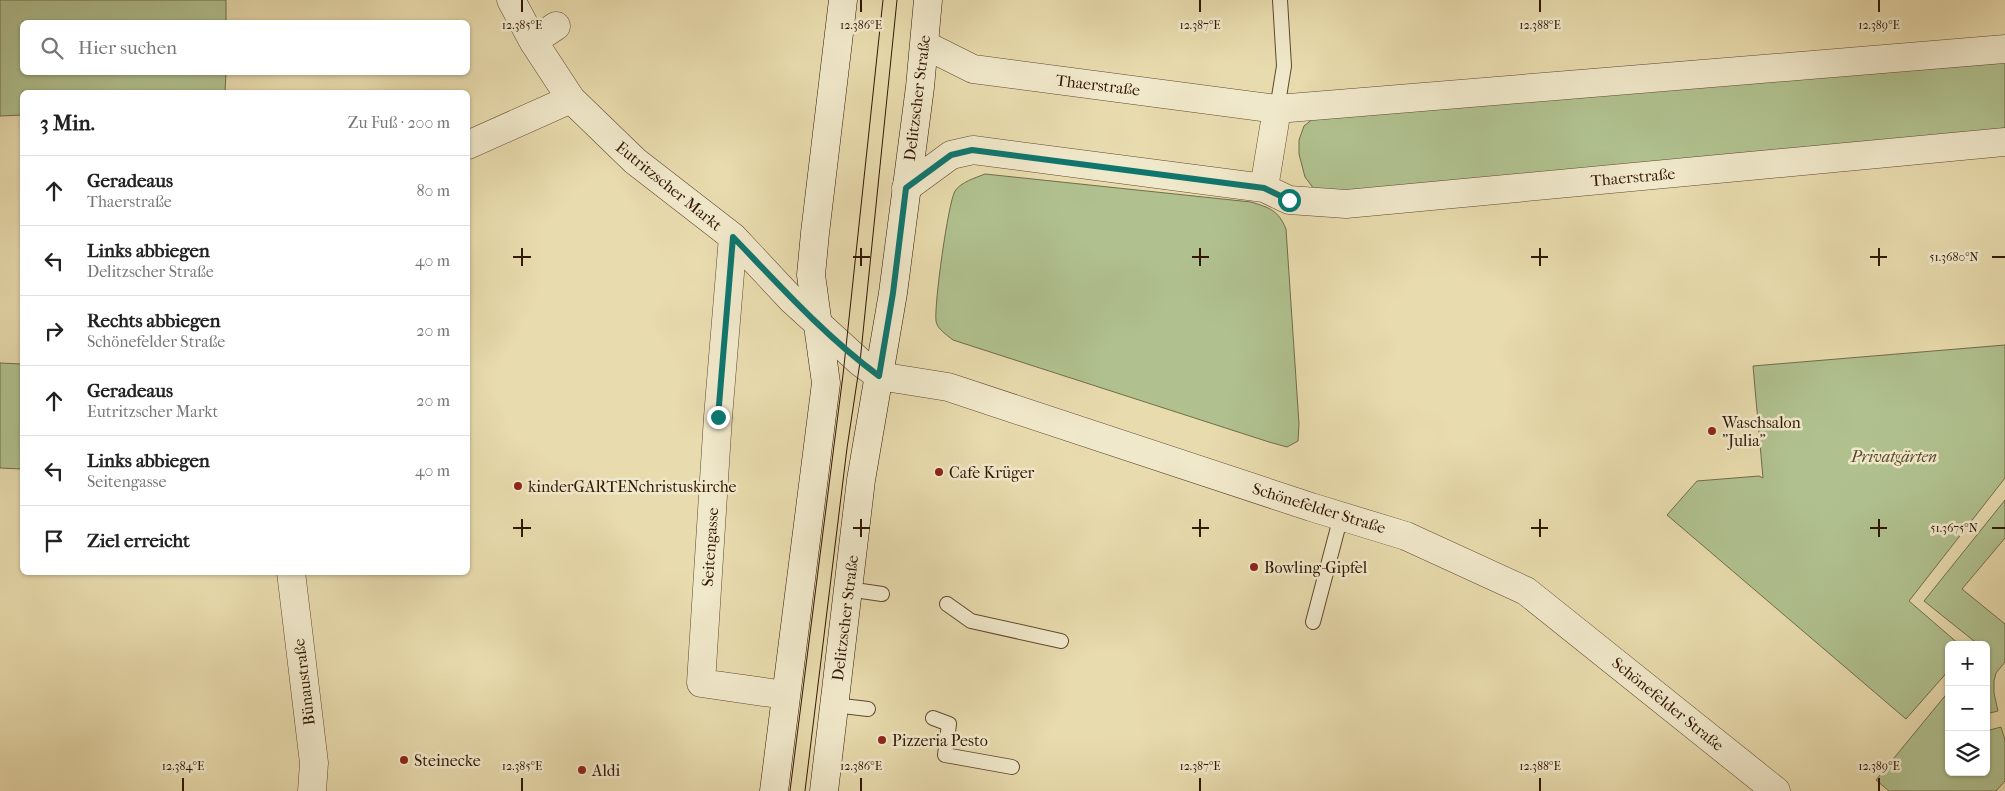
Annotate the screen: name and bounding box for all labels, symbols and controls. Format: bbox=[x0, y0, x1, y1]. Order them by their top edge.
text: 12.385°E bbox=[502, 18, 542, 32]
text: 12.386°E bbox=[840, 18, 882, 32]
text: 12.387°E bbox=[1179, 18, 1221, 32]
text: 12.388°E bbox=[1519, 18, 1561, 32]
text: 12.389°E bbox=[1858, 18, 1900, 32]
search box bbox=[20, 20, 470, 75]
icon: search bbox=[38, 34, 66, 62]
street label: Delitzscher Straße bbox=[900, 34, 934, 162]
text: Hier suchen bbox=[78, 37, 177, 59]
street label: Thaerstraße bbox=[1055, 70, 1141, 100]
text: 3 Min. bbox=[40, 111, 95, 135]
text: Zu Fuß · 200 m bbox=[348, 113, 450, 132]
street label: Eutritzscher Markt bbox=[612, 137, 726, 235]
street label: Thaerstraße bbox=[1590, 164, 1676, 190]
text: Geradeaus bbox=[87, 170, 173, 192]
icon: ahead bbox=[40, 177, 68, 205]
text: 80 m bbox=[416, 181, 450, 200]
route start bbox=[1278, 189, 1301, 212]
text: Thaerstraße bbox=[87, 192, 172, 211]
text: Links abbiegen bbox=[87, 240, 210, 262]
icon: left bbox=[40, 247, 68, 275]
text: 51.3680°N bbox=[1929, 250, 1979, 264]
text: 40 m bbox=[415, 251, 450, 270]
text: Delitzscher Straße bbox=[87, 262, 214, 281]
text: Rechts abbiegen bbox=[87, 310, 221, 332]
icon: right bbox=[40, 317, 68, 345]
text: 20 m bbox=[416, 321, 450, 340]
text: Schönefelder Straße bbox=[87, 332, 225, 351]
text: Geradeaus bbox=[87, 380, 173, 402]
icon: ahead bbox=[40, 387, 68, 415]
text: 20 m bbox=[416, 391, 450, 410]
text: Eutritzscher Markt bbox=[87, 402, 218, 421]
route end bbox=[707, 406, 730, 429]
place label: Waschsalon "Julia" bbox=[1721, 413, 1802, 450]
marker: Waschsalon "Julia" bbox=[1706, 425, 1718, 437]
park label: Privatgärten bbox=[1850, 447, 1937, 466]
text: Links abbiegen bbox=[87, 450, 210, 472]
icon: left bbox=[40, 457, 68, 485]
text: 40 m bbox=[415, 461, 450, 480]
place label: Cafe Krüger bbox=[949, 463, 1035, 482]
marker: Cafe Krüger bbox=[933, 466, 945, 478]
text: Seitengasse bbox=[87, 472, 166, 491]
place label: kinderGARTENchristuskirche bbox=[528, 477, 737, 496]
street label: Schönefelder Straße bbox=[1250, 479, 1388, 537]
marker: kinderGARTENchristuskirche bbox=[512, 480, 524, 492]
street label: Seitengasse bbox=[698, 507, 722, 587]
text: 51.3675°N bbox=[1930, 521, 1978, 535]
icon: arrive bbox=[40, 527, 68, 555]
text: Ziel erreicht bbox=[87, 530, 190, 552]
street label: Delitzscher Straße bbox=[828, 554, 862, 682]
place label: Bowling-Gipfel bbox=[1264, 558, 1368, 577]
marker: Bowling-Gipfel bbox=[1248, 561, 1260, 573]
street label: Bünaustraße bbox=[289, 637, 319, 727]
map controls bbox=[1945, 641, 1990, 776]
button: + bbox=[1945, 641, 1990, 686]
street label: Schönefelder Straße bbox=[1608, 653, 1728, 755]
button: − bbox=[1945, 686, 1990, 731]
place label: Pizzeria Pesto bbox=[892, 731, 988, 750]
button: layers bbox=[1945, 731, 1990, 776]
marker: Pizzeria Pesto bbox=[876, 734, 888, 746]
place label: Steinecke bbox=[414, 751, 481, 770]
marker: Steinecke bbox=[398, 754, 410, 766]
text: 12.384°E bbox=[162, 759, 204, 773]
text: 12.385°E bbox=[502, 759, 542, 773]
text: 12.386°E bbox=[840, 759, 882, 773]
text: 12.387°E bbox=[1179, 759, 1221, 773]
text: 12.388°E bbox=[1519, 759, 1561, 773]
text: 12.389°E bbox=[1858, 759, 1900, 773]
place label: Aldi bbox=[591, 761, 620, 780]
marker: Aldi bbox=[576, 764, 588, 776]

